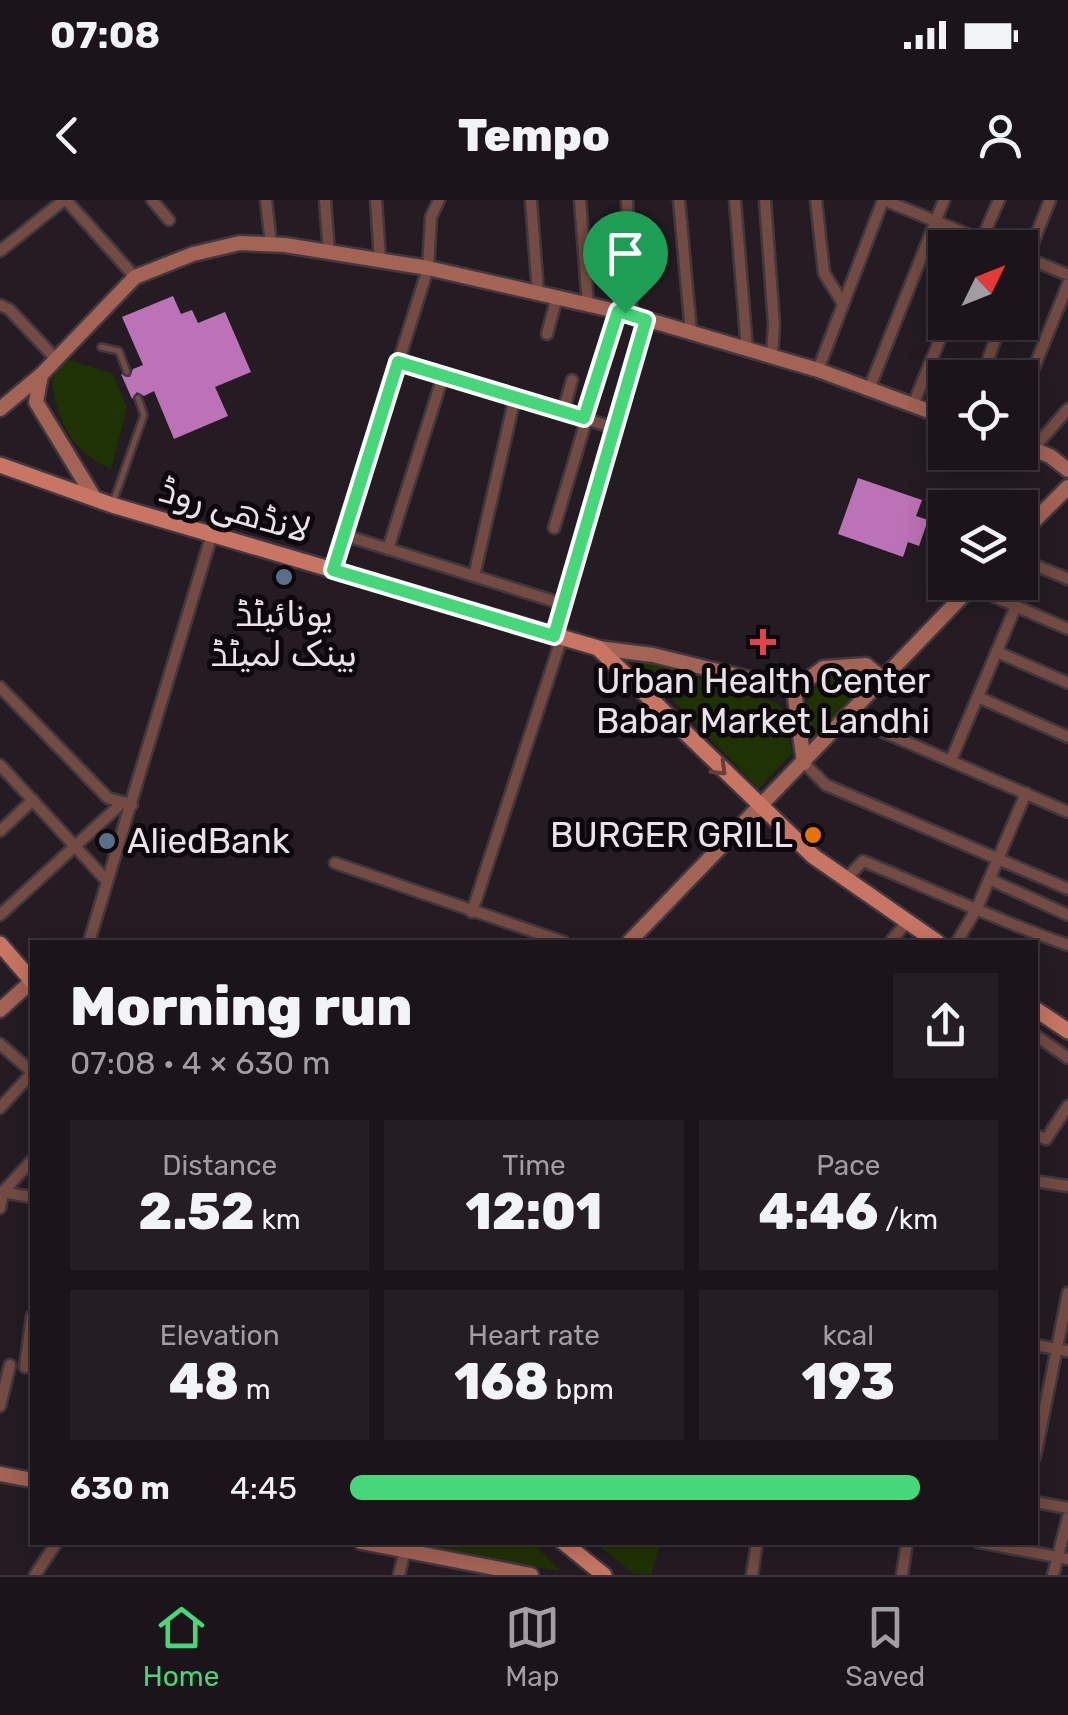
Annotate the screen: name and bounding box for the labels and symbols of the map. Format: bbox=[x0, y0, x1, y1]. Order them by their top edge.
pin bbox=[583, 211, 668, 314]
north arrow bbox=[928, 230, 1038, 340]
street label: لانڈھی روڈ bbox=[155, 468, 315, 552]
marker: یونائیٹڈ بینک لمیٹڈ bbox=[273, 566, 295, 588]
place label: یونائیٹڈ بینک لمیٹڈ bbox=[211, 593, 357, 675]
marker: Urban Health Center Babar Market Landhi bbox=[750, 629, 776, 655]
place label: Urban Health Center Babar Market Landhi bbox=[596, 660, 930, 742]
one-way arrow bbox=[709, 757, 727, 775]
place label: BURGER GRILL bbox=[550, 814, 793, 856]
place label: AliedBank bbox=[127, 820, 290, 862]
marker: BURGER GRILL bbox=[802, 824, 824, 846]
marker: AliedBank bbox=[96, 830, 118, 852]

